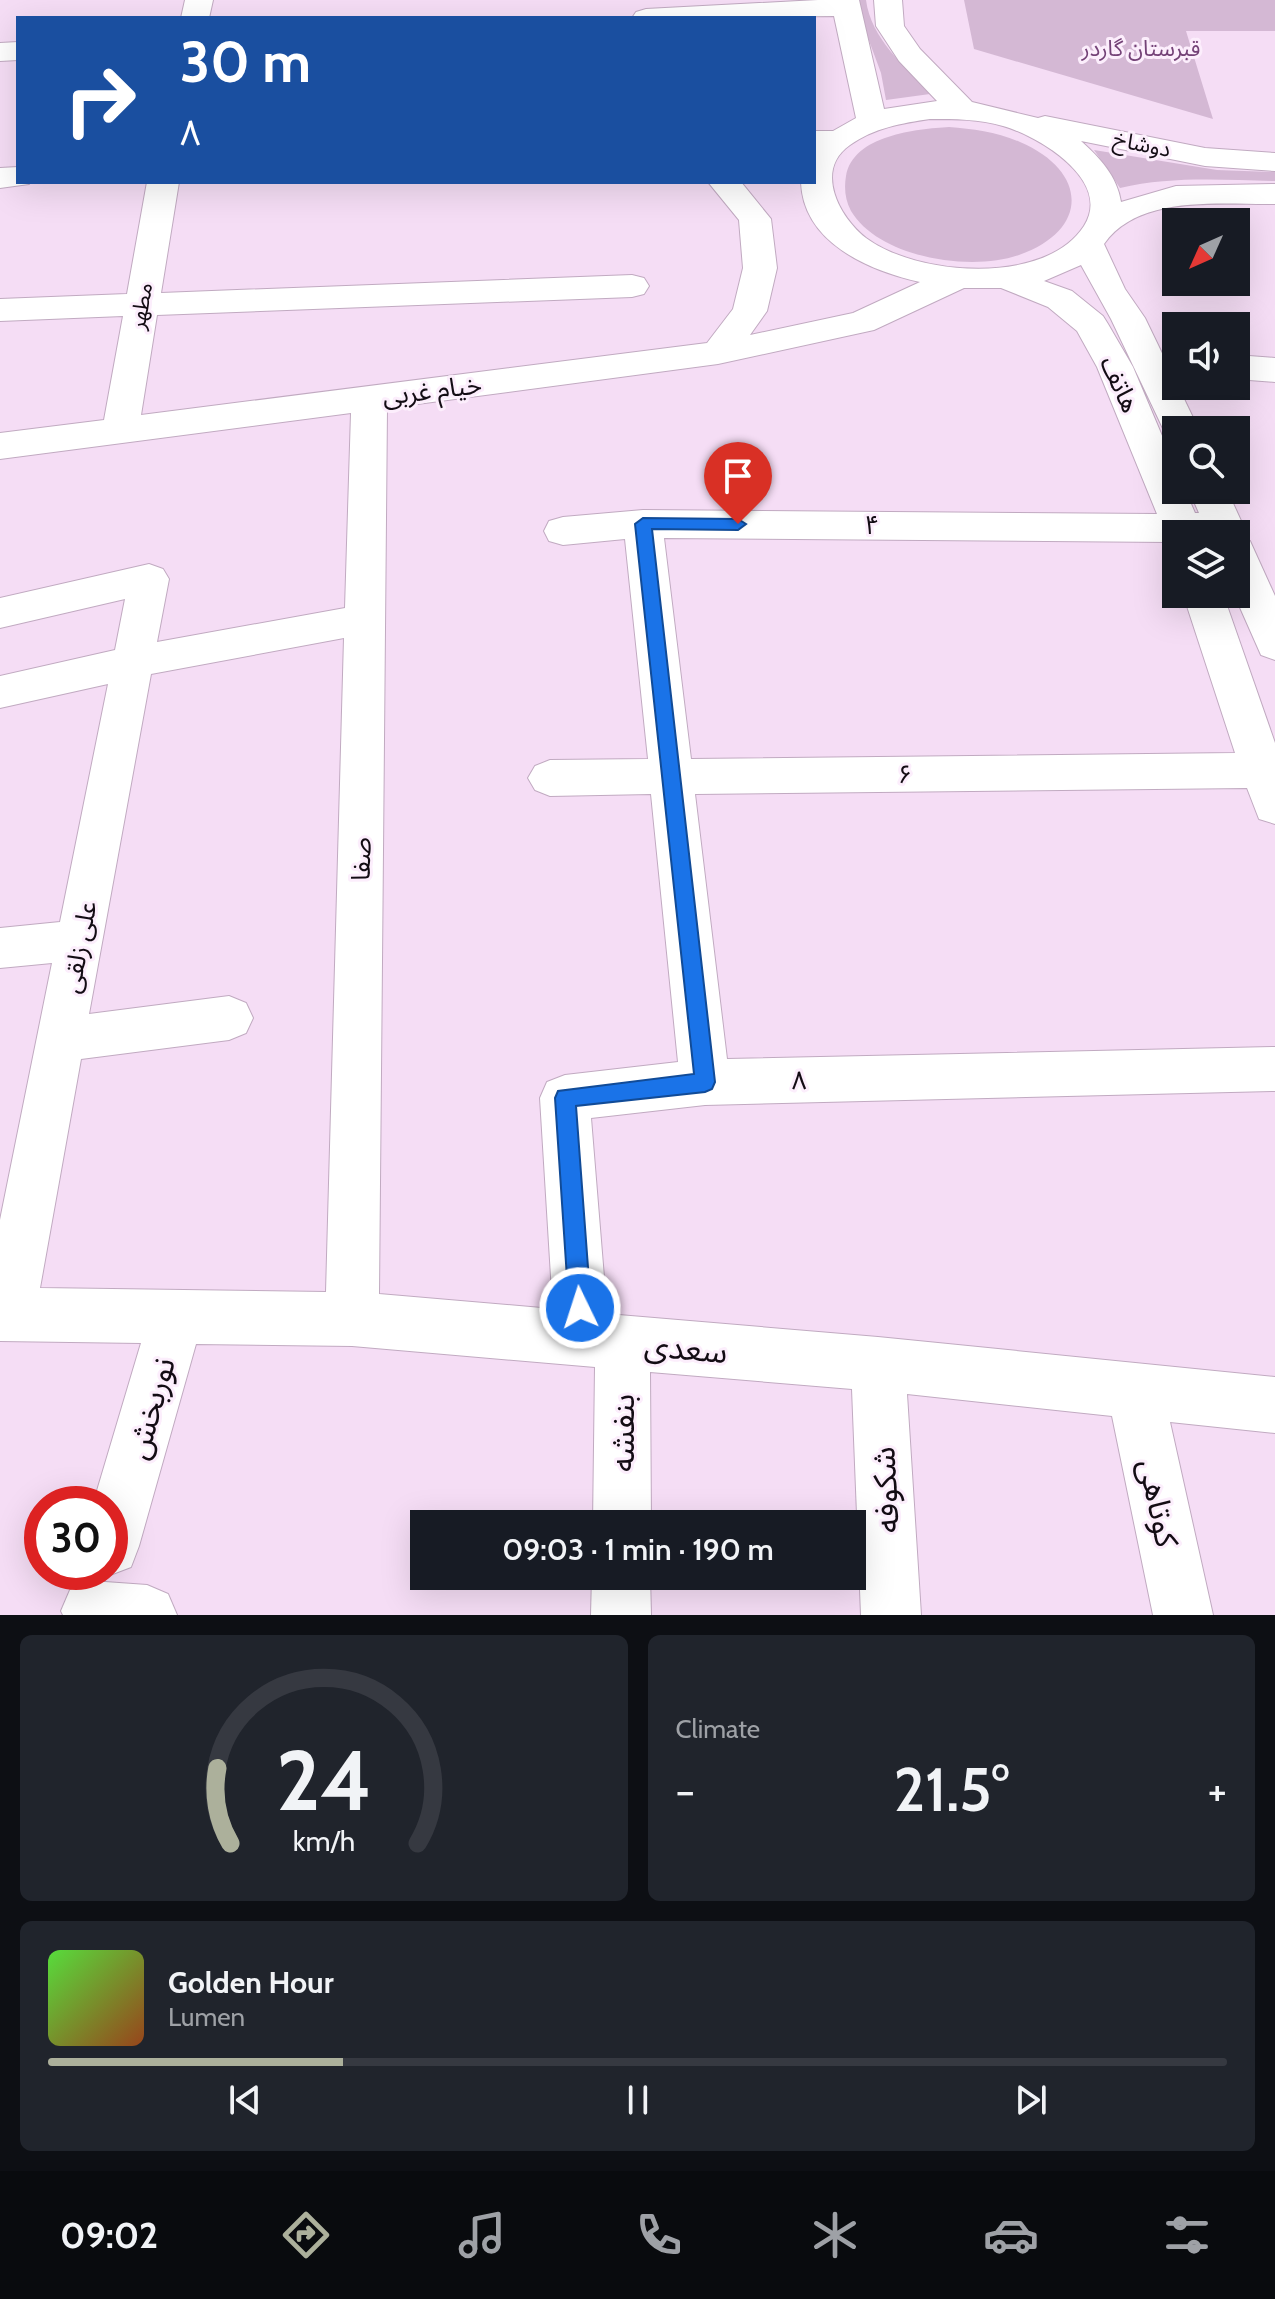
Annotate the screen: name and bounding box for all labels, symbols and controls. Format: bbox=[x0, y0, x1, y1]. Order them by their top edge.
text: 30 m bbox=[180, 28, 311, 96]
park label: قبرستان گاردر bbox=[1081, 35, 1200, 62]
icon: right bbox=[48, 48, 152, 152]
text: ۸ bbox=[180, 110, 201, 154]
street label: دوشاخ bbox=[1110, 125, 1173, 166]
north arrow bbox=[1162, 208, 1250, 296]
map controls bbox=[1162, 208, 1250, 608]
street label: مطهر bbox=[123, 280, 158, 332]
button: sound bbox=[1162, 312, 1250, 400]
street label: هاتف bbox=[1093, 351, 1147, 417]
street label: خیام غربی bbox=[381, 368, 484, 416]
button: search bbox=[1162, 416, 1250, 504]
pin bbox=[704, 442, 772, 524]
icon: arrive bbox=[716, 454, 760, 498]
street label: ۴ bbox=[865, 509, 879, 541]
button: layers bbox=[1162, 520, 1250, 608]
street label: ۶ bbox=[897, 758, 913, 790]
street label: صفا bbox=[345, 837, 377, 881]
street label: علی زلقی bbox=[54, 898, 104, 996]
street label: ۸ bbox=[791, 1064, 807, 1096]
position arrow bbox=[538, 1266, 622, 1350]
street label: سعدی bbox=[643, 1325, 729, 1371]
street label: نوربخش bbox=[117, 1353, 183, 1463]
street label: بنفشه bbox=[603, 1394, 642, 1472]
street label: شکوفه bbox=[863, 1446, 907, 1534]
street label: کوتاهی bbox=[1131, 1455, 1188, 1551]
speed limit sign: 30 bbox=[24, 1486, 128, 1590]
text: 09:03 · 1 min · 190 m bbox=[502, 1531, 774, 1568]
text: Climate bbox=[676, 1713, 760, 1745]
text: 24 bbox=[276, 1730, 372, 1831]
text: 21.5° bbox=[893, 1753, 1009, 1826]
text: − bbox=[676, 1764, 695, 1817]
text: + bbox=[1208, 1764, 1227, 1817]
text: km/h bbox=[292, 1823, 355, 1858]
text: Golden Hour bbox=[168, 1964, 334, 2001]
text: Lumen bbox=[168, 2001, 245, 2033]
icon: previous bbox=[223, 2078, 267, 2122]
icon: pause bbox=[616, 2078, 660, 2122]
icon: next bbox=[1009, 2078, 1053, 2122]
icon: directions bbox=[278, 2207, 334, 2263]
icon: music bbox=[454, 2207, 510, 2263]
icon: phone bbox=[631, 2207, 687, 2263]
icon: climate bbox=[807, 2207, 863, 2263]
icon: car bbox=[983, 2207, 1039, 2263]
icon: filters bbox=[1159, 2207, 1215, 2263]
text: 09:02 bbox=[60, 2213, 158, 2257]

